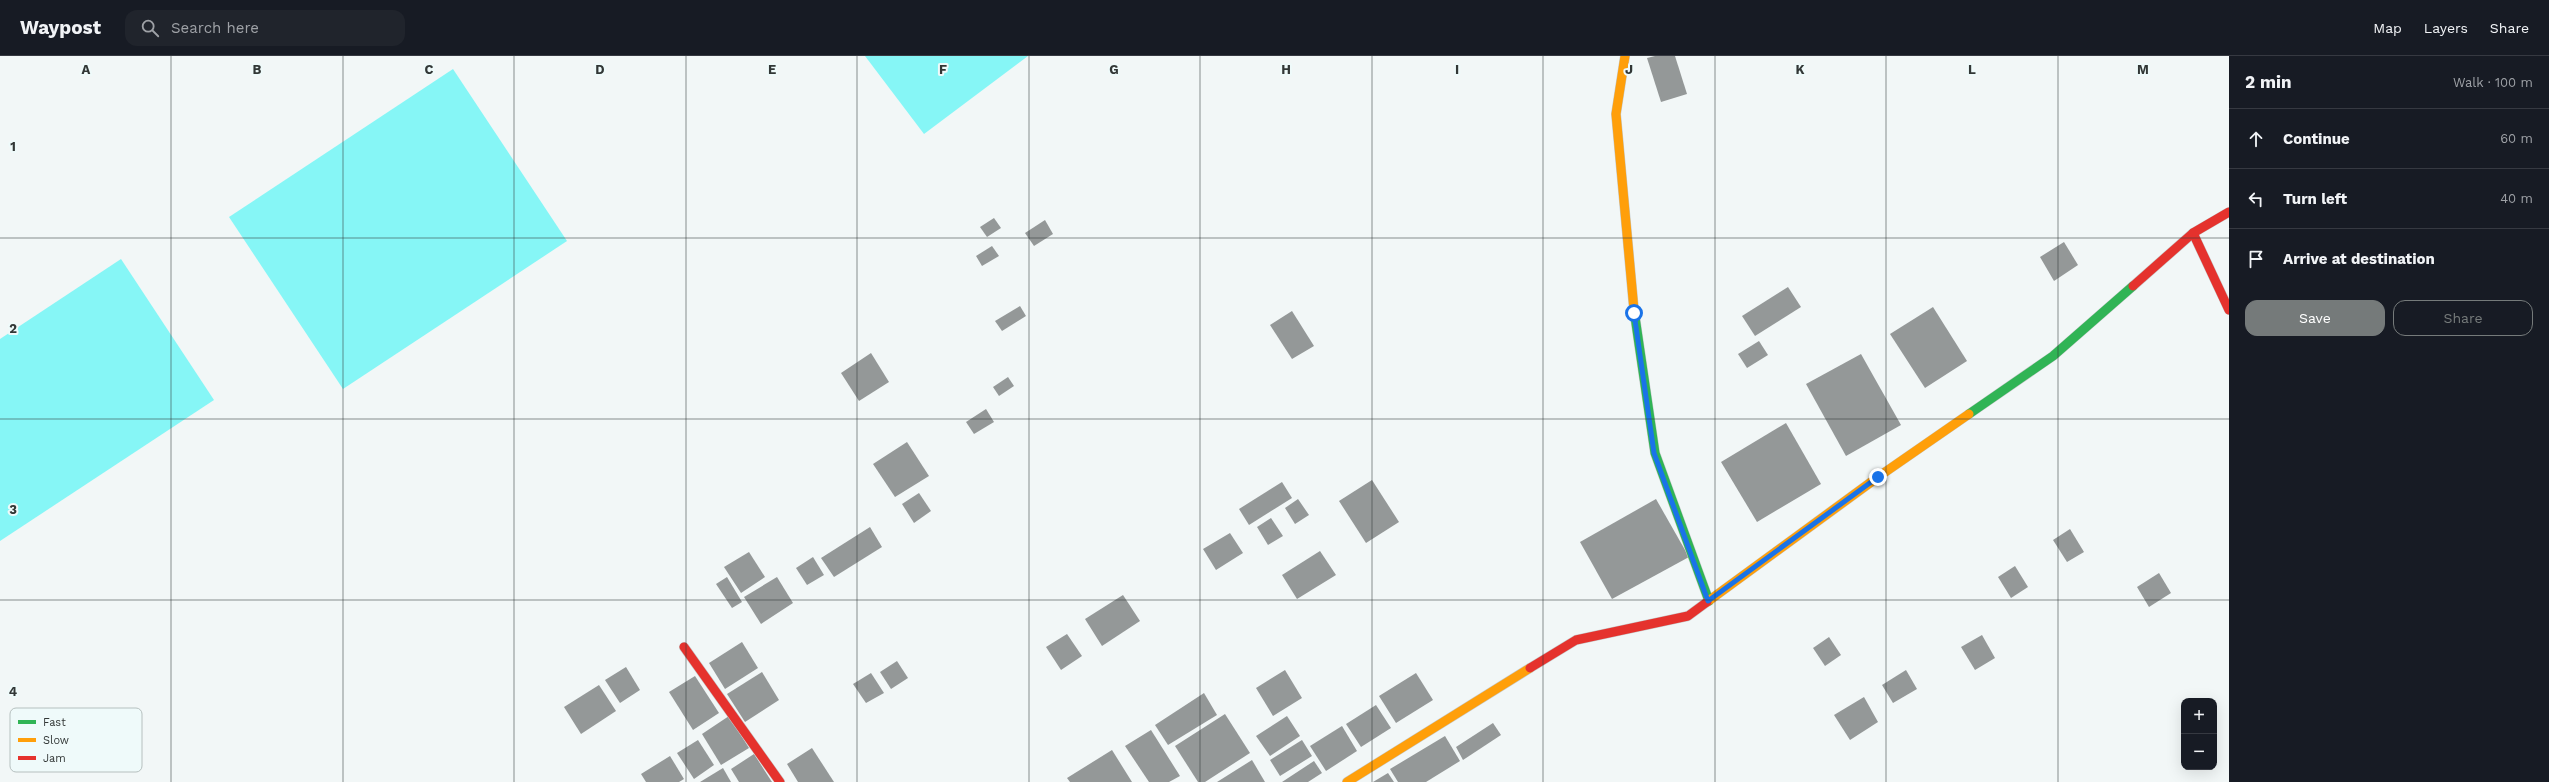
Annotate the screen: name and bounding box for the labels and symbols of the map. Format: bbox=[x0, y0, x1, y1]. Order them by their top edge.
text: A bbox=[82, 62, 91, 77]
text: B bbox=[253, 62, 262, 77]
text: C bbox=[425, 62, 434, 77]
text: D bbox=[595, 62, 605, 77]
text: E bbox=[768, 62, 776, 77]
text: F bbox=[939, 62, 947, 77]
text: G bbox=[1109, 62, 1119, 77]
text: H bbox=[1281, 62, 1291, 77]
text: I bbox=[1455, 62, 1459, 77]
text: J bbox=[1625, 62, 1633, 77]
text: K bbox=[1795, 62, 1805, 77]
text: L bbox=[1968, 62, 1976, 77]
text: M bbox=[2137, 62, 2149, 77]
text: 1 bbox=[10, 139, 16, 154]
route start bbox=[1625, 304, 1643, 322]
text: 2 bbox=[9, 321, 17, 336]
route end bbox=[1869, 468, 1887, 486]
text: 3 bbox=[9, 502, 17, 517]
text: 4 bbox=[9, 684, 18, 699]
legend bbox=[10, 708, 142, 772]
text: Fast bbox=[43, 716, 66, 729]
text: Slow bbox=[43, 734, 69, 747]
text: Jam bbox=[43, 752, 66, 765]

